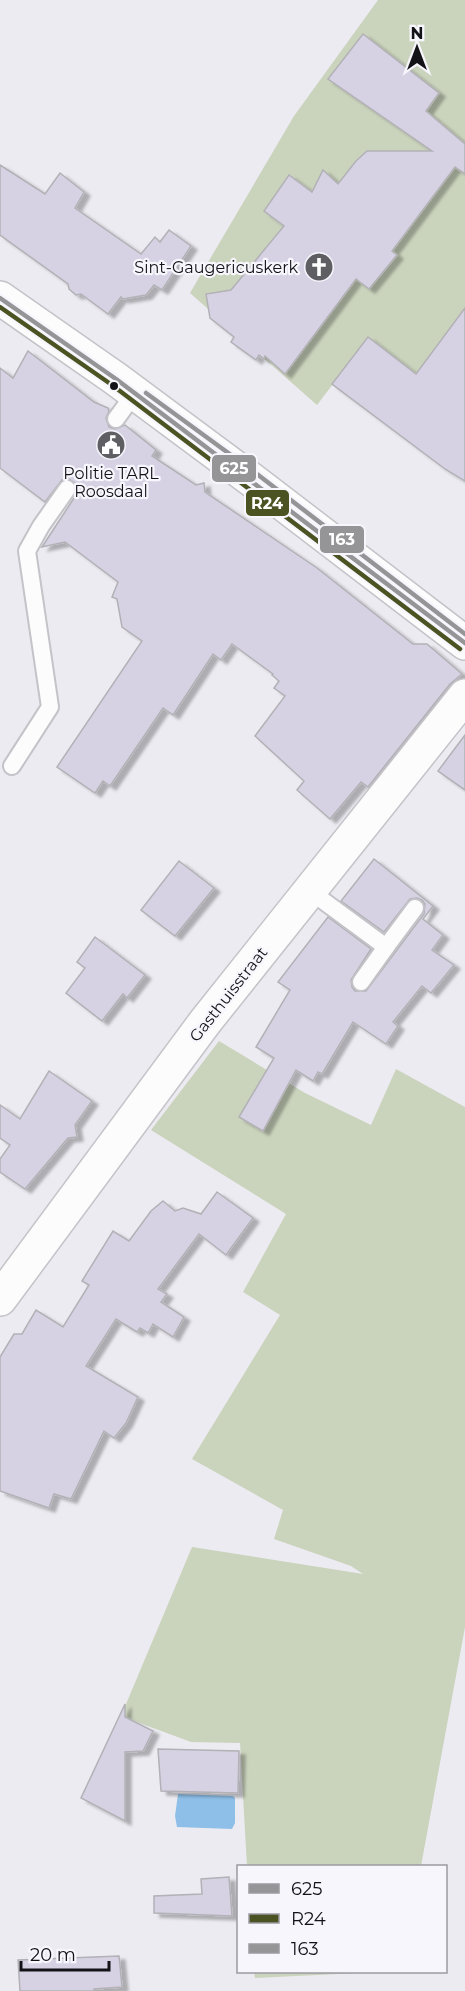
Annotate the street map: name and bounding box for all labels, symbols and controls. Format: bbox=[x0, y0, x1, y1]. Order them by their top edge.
north arrow bbox=[387, 18, 447, 78]
text: N bbox=[411, 24, 423, 43]
church icon: Sint-Gaugericuskerk bbox=[303, 251, 335, 283]
place label: Sint-Gaugericuskerk bbox=[134, 258, 298, 277]
unlabelled marker bbox=[108, 380, 120, 392]
public building icon: Politie TARL Roosdaal bbox=[95, 429, 127, 461]
line badge: 625 bbox=[211, 454, 257, 483]
text: 625 bbox=[219, 459, 249, 478]
place label: Politie TARL Roosdaal bbox=[63, 464, 159, 501]
line badge: R24 bbox=[245, 489, 290, 517]
text: R24 bbox=[251, 494, 283, 513]
line badge: 163 bbox=[319, 525, 365, 554]
text: 163 bbox=[329, 530, 355, 549]
street label: Gasthuisstraat bbox=[185, 943, 272, 1046]
legend bbox=[237, 1865, 447, 1973]
text: 625 bbox=[291, 1878, 322, 1900]
text: R24 bbox=[291, 1908, 326, 1930]
scale bar bbox=[21, 1934, 110, 1972]
text: 163 bbox=[291, 1938, 319, 1960]
text: 20 m bbox=[30, 1944, 76, 1966]

